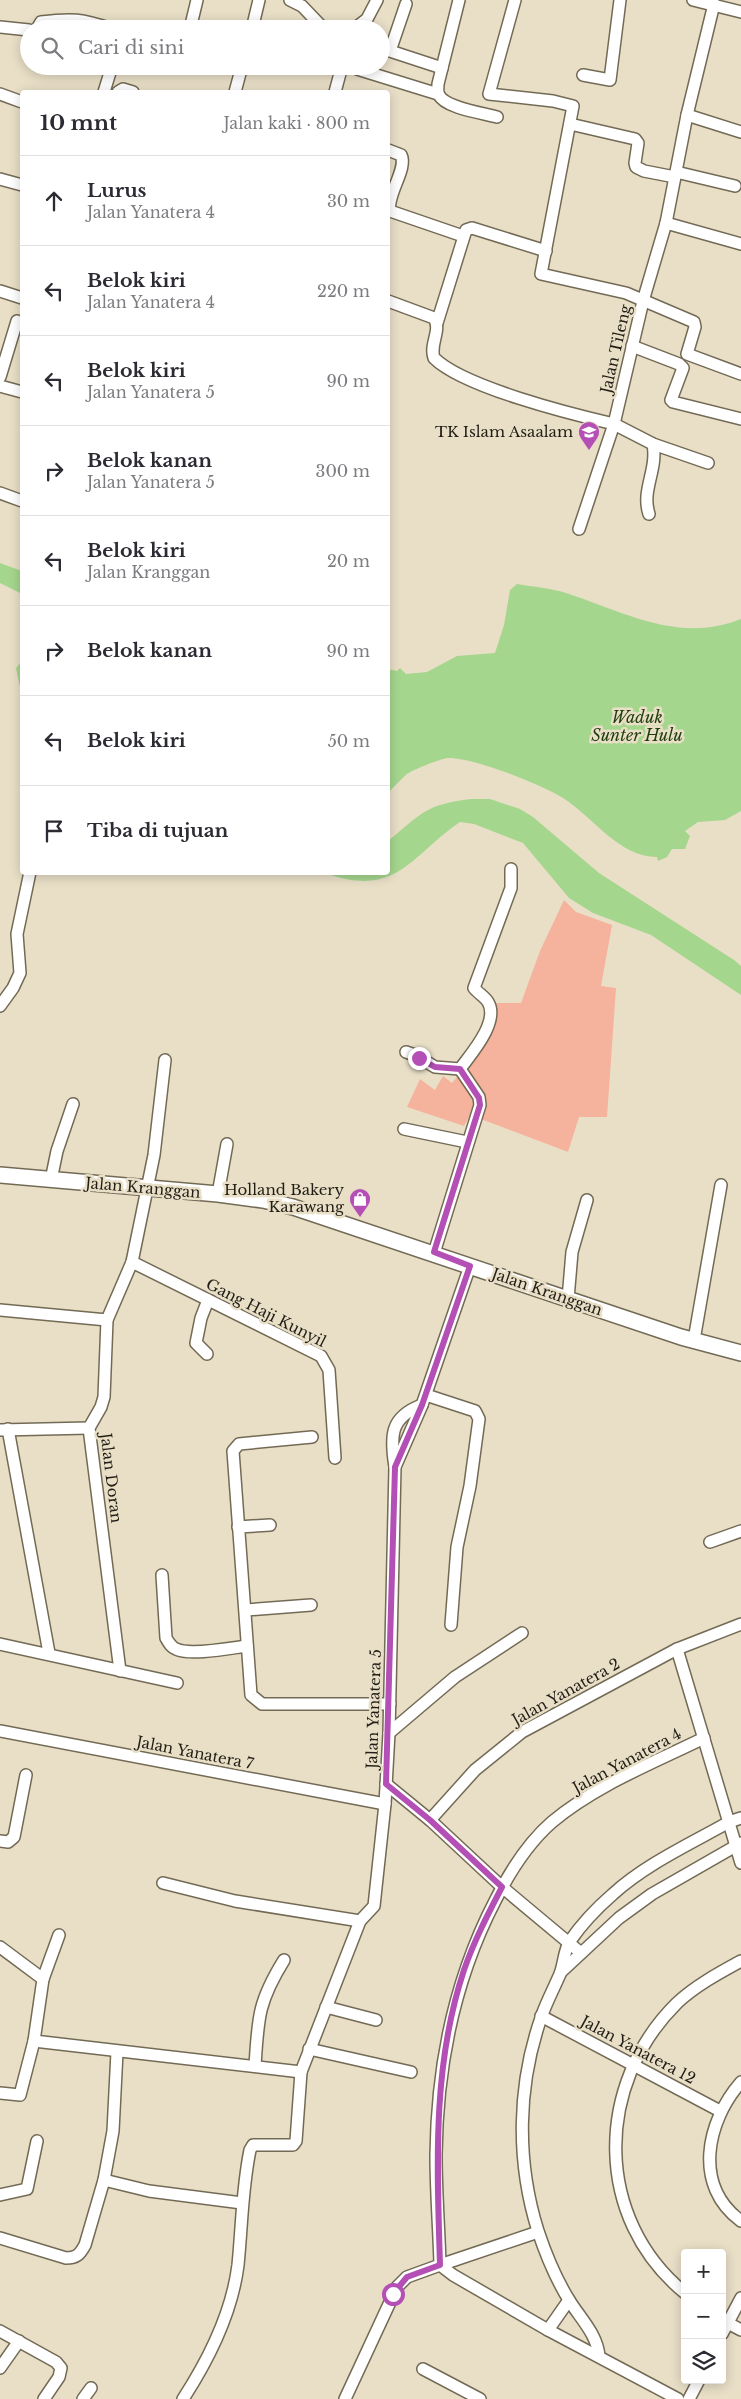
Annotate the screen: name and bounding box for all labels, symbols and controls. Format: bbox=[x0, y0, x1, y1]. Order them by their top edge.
search box bbox=[20, 20, 390, 75]
icon: search bbox=[38, 34, 66, 62]
text: Cari di sini bbox=[78, 36, 184, 59]
text: 10 mnt bbox=[40, 110, 117, 136]
text: Jalan kaki · 800 m bbox=[224, 113, 370, 133]
text: Lurus bbox=[87, 179, 146, 202]
icon: ahead bbox=[40, 187, 68, 215]
text: 30 m bbox=[327, 191, 370, 211]
text: Jalan Yanatera 4 bbox=[87, 202, 215, 222]
text: Belok kiri bbox=[87, 269, 186, 292]
icon: left bbox=[40, 277, 68, 305]
text: 220 m bbox=[317, 281, 370, 301]
text: Jalan Yanatera 4 bbox=[87, 292, 215, 312]
street label: Jalan Tileng bbox=[596, 302, 635, 397]
text: Belok kiri bbox=[87, 359, 186, 382]
icon: left bbox=[40, 367, 68, 395]
text: 90 m bbox=[327, 371, 370, 391]
text: Jalan Yanatera 5 bbox=[87, 382, 215, 402]
school or university icon: TK Islam Asaalam bbox=[577, 420, 601, 451]
place label: TK Islam Asaalam bbox=[435, 422, 573, 441]
text: Belok kanan bbox=[87, 449, 212, 472]
icon: right bbox=[40, 457, 68, 485]
text: 300 m bbox=[316, 461, 370, 481]
text: Jalan Yanatera 5 bbox=[87, 472, 215, 492]
text: Belok kiri bbox=[87, 539, 186, 562]
icon: left bbox=[40, 547, 68, 575]
text: 20 m bbox=[327, 551, 370, 571]
text: Jalan Kranggan bbox=[87, 562, 210, 582]
icon: right bbox=[40, 637, 68, 665]
text: Belok kanan bbox=[87, 639, 212, 662]
text: 90 m bbox=[327, 641, 370, 661]
water label: Waduk Sunter Hulu bbox=[591, 707, 683, 745]
icon: left bbox=[40, 727, 68, 755]
text: Belok kiri bbox=[87, 729, 186, 752]
text: 50 m bbox=[328, 731, 370, 751]
icon: arrive bbox=[40, 817, 68, 845]
text: Tiba di tujuan bbox=[87, 819, 228, 842]
route end bbox=[408, 1047, 431, 1070]
street label: Jalan Kranggan bbox=[83, 1173, 201, 1202]
place label: Holland Bakery Karawang bbox=[224, 1180, 345, 1216]
shop icon: Holland Bakery Karawang bbox=[348, 1187, 372, 1218]
street label: Jalan Kranggan bbox=[488, 1263, 605, 1319]
street label: Gang Haji Kunyil bbox=[203, 1274, 330, 1351]
street label: Jalan Doran bbox=[96, 1430, 126, 1524]
street label: Jalan Yanatera 5 bbox=[362, 1649, 385, 1771]
street label: Jalan Yanatera 2 bbox=[507, 1654, 623, 1730]
street label: Jalan Yanatera 4 bbox=[568, 1724, 684, 1798]
street label: Jalan Yanatera 7 bbox=[133, 1731, 256, 1773]
street label: Jalan Yanatera 12 bbox=[576, 2010, 699, 2088]
map controls bbox=[681, 2249, 726, 2384]
button: + bbox=[681, 2249, 726, 2294]
route start bbox=[382, 2283, 405, 2306]
button: − bbox=[681, 2294, 726, 2339]
button: layers bbox=[681, 2339, 726, 2384]

